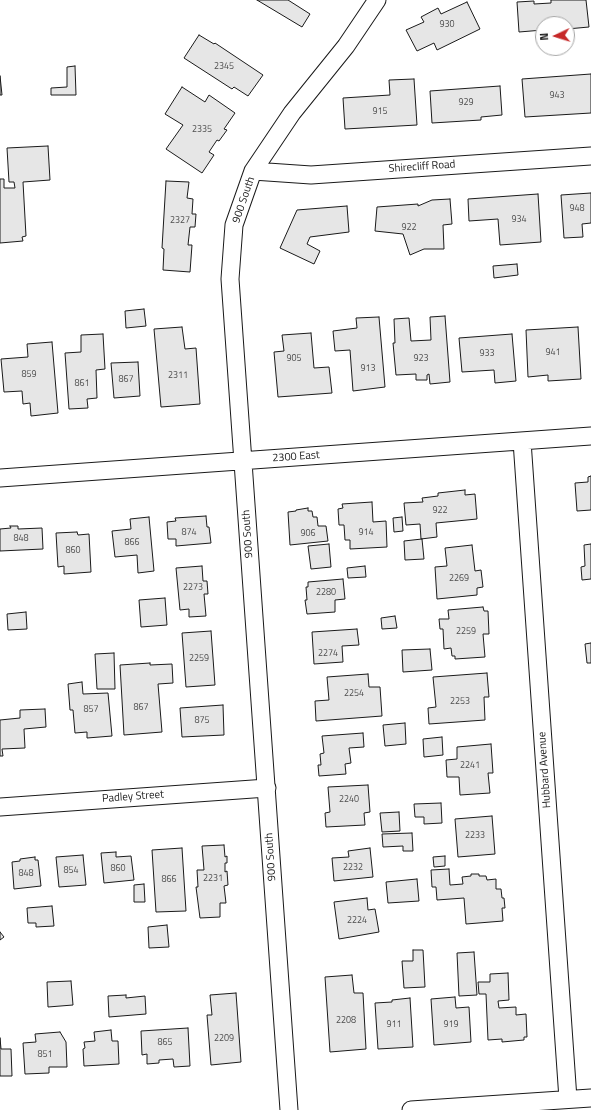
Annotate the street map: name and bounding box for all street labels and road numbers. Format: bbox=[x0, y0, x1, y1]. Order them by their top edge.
street label: Shirecliff Road bbox=[388, 158, 456, 176]
street label: 900 South bbox=[230, 175, 258, 225]
street label: 2300 East bbox=[272, 449, 320, 465]
street label: 900 South bbox=[240, 509, 256, 559]
street label: Hubbard Avenue bbox=[536, 731, 554, 809]
street label: Padley Street bbox=[102, 788, 164, 806]
street label: 900 South bbox=[263, 832, 279, 882]

